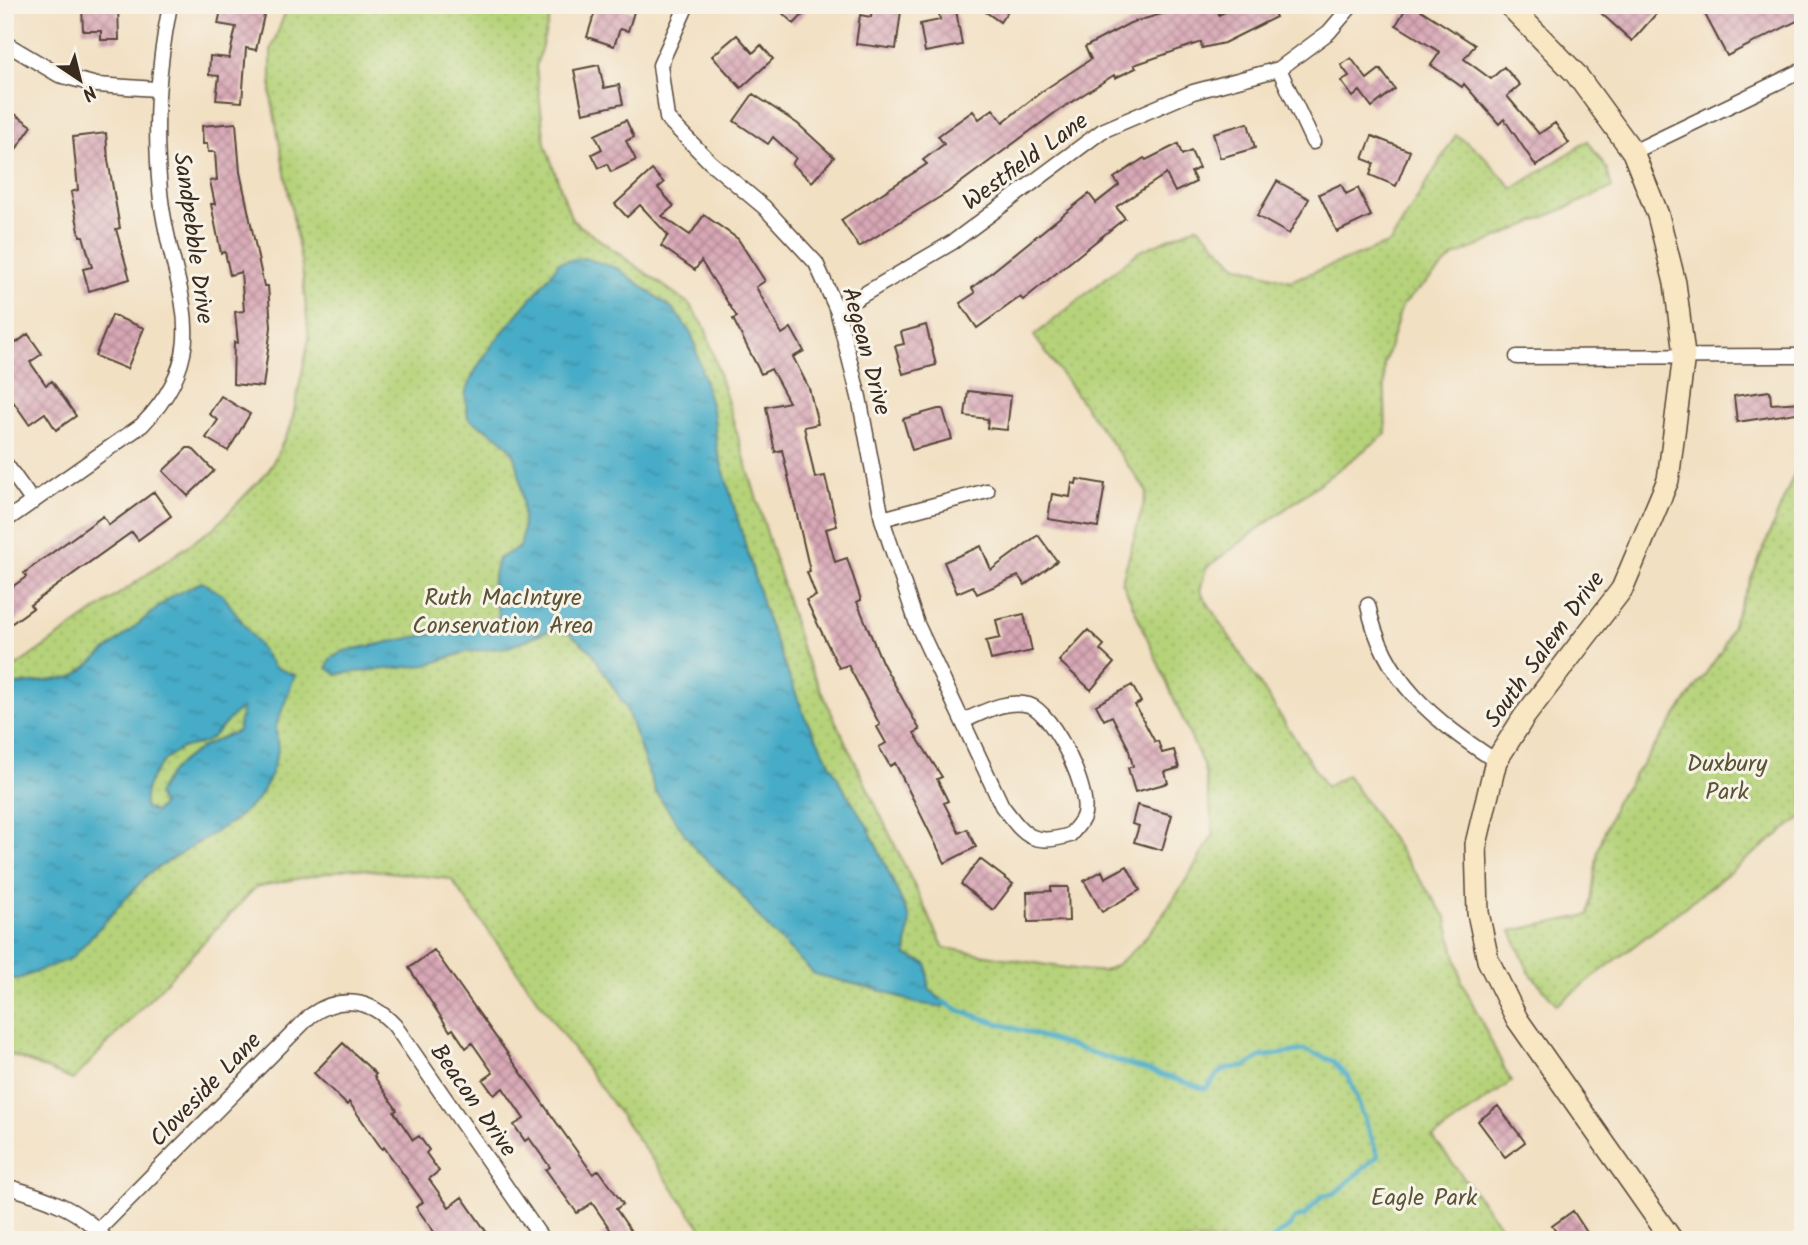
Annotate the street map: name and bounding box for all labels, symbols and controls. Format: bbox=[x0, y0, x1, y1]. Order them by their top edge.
north arrow bbox=[46, 46, 116, 116]
text: N bbox=[75, 77, 102, 108]
street label: Westfield Lane bbox=[955, 103, 1097, 221]
street label: Sandpebble Drive bbox=[161, 150, 224, 327]
street label: Aegean Drive bbox=[830, 283, 901, 420]
street label: South Salem Drive bbox=[1475, 563, 1616, 737]
park label: Ruth MacIntyre Conservation Area bbox=[412, 579, 594, 646]
park label: Duxbury Park bbox=[1687, 745, 1768, 812]
street label: Cloveside Lane bbox=[141, 1023, 272, 1157]
street label: Beacon Drive bbox=[419, 1036, 527, 1166]
park label: Eagle Park bbox=[1371, 1179, 1478, 1218]

